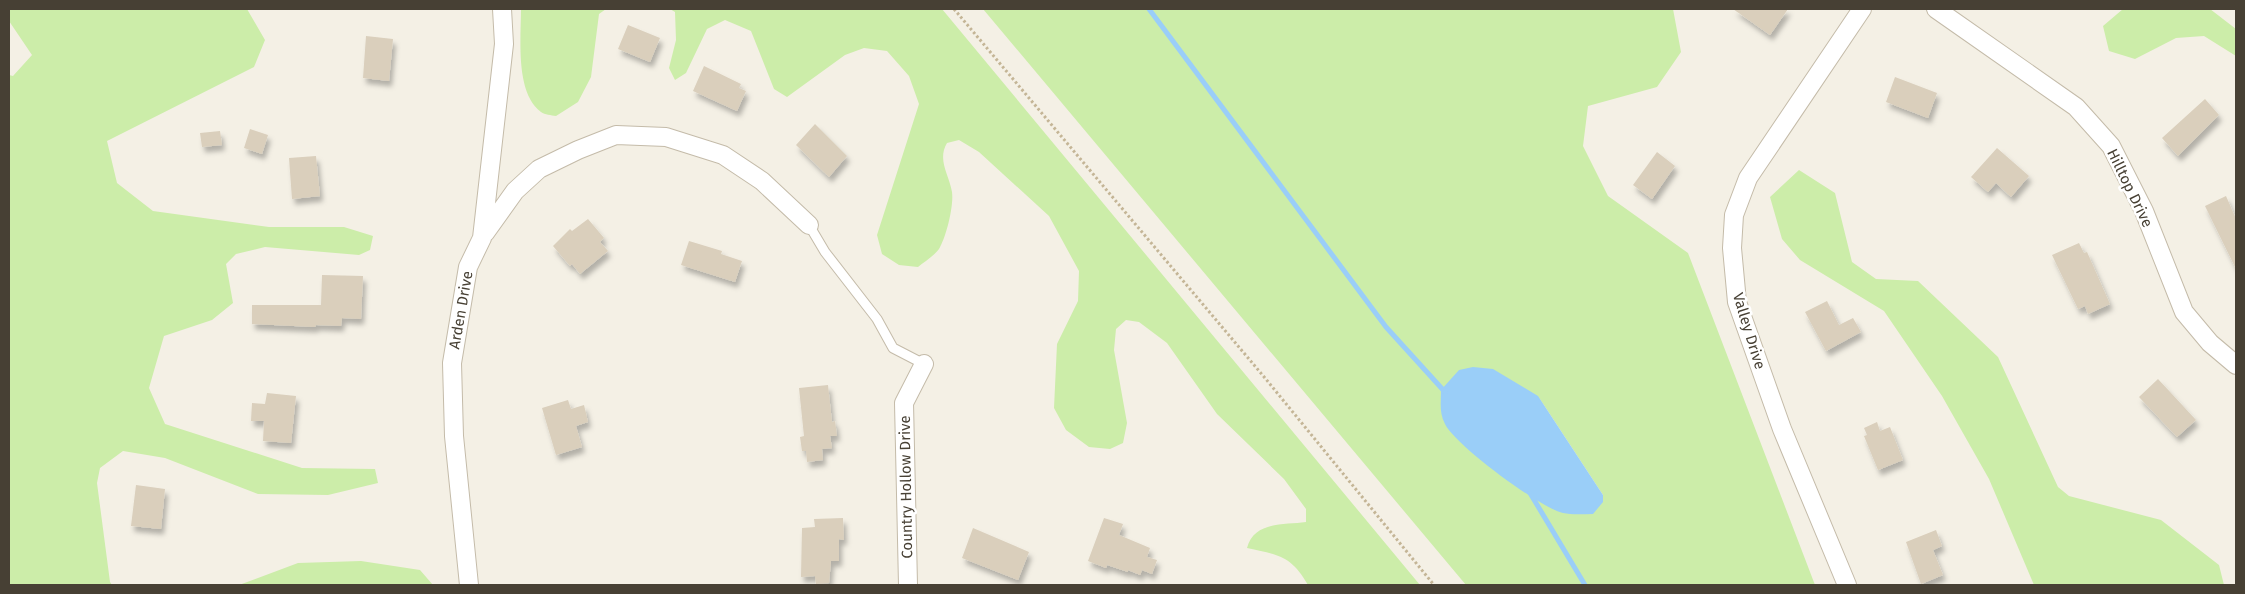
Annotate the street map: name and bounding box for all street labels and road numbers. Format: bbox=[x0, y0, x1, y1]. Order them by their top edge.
street label: Hilltop Drive bbox=[2103, 146, 2157, 230]
street label: Arden Drive bbox=[445, 270, 477, 350]
street label: Valley Drive bbox=[1729, 291, 1769, 371]
street label: Country Hollow Drive bbox=[896, 415, 916, 559]

